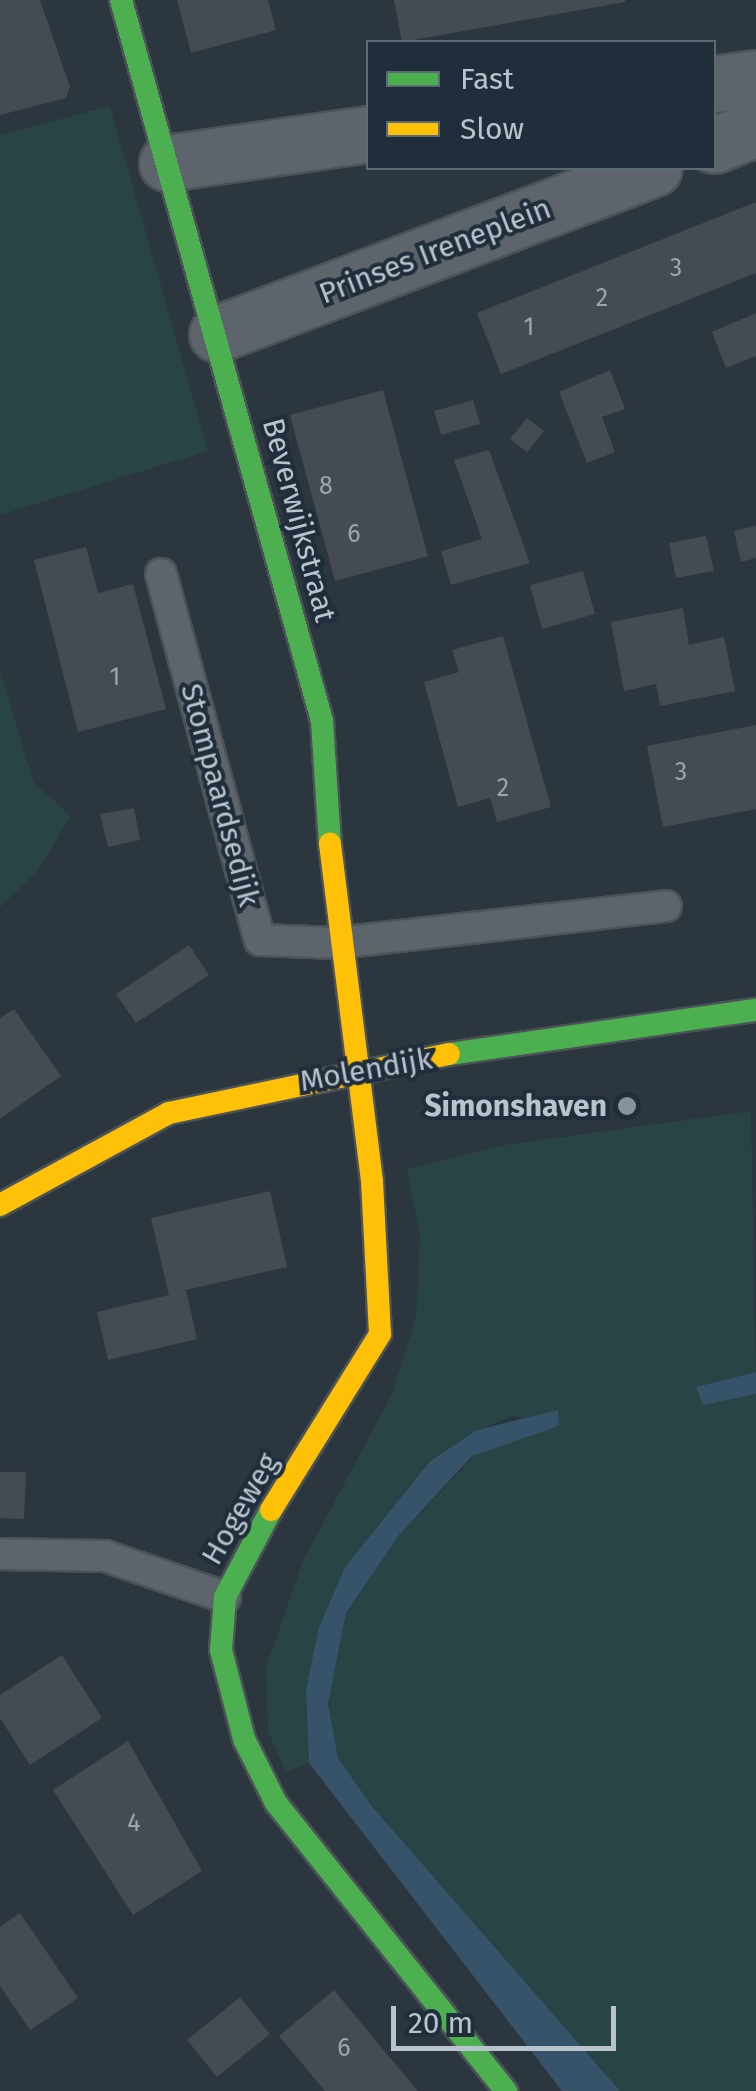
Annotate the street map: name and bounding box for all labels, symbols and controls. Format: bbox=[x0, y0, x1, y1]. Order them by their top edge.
legend bbox=[366, 40, 716, 170]
text: Fast bbox=[460, 61, 514, 97]
text: Slow bbox=[460, 111, 524, 147]
street label: Prinses Ireneplein bbox=[314, 190, 556, 312]
house number: 3 bbox=[670, 253, 682, 283]
house number: 2 bbox=[596, 283, 608, 313]
house number: 1 bbox=[524, 312, 534, 342]
street label: Beverwijkstraat bbox=[255, 414, 343, 626]
house number: 8 bbox=[319, 471, 333, 501]
house number: 6 bbox=[347, 519, 361, 549]
house number: 1 bbox=[110, 662, 120, 692]
street label: Stompaardsedijk bbox=[173, 680, 267, 910]
house number: 3 bbox=[675, 757, 687, 787]
house number: 2 bbox=[497, 773, 509, 803]
street label: Molendijk bbox=[297, 1041, 435, 1099]
place label: Simonshaven bbox=[424, 1088, 607, 1124]
marker: Simonshaven bbox=[616, 1095, 638, 1117]
street label: Hogeweg bbox=[194, 1447, 286, 1571]
house number: 4 bbox=[127, 1808, 141, 1838]
scale bar bbox=[396, 1986, 621, 2048]
text: 20 m bbox=[408, 2005, 473, 2041]
house number: 6 bbox=[337, 2033, 351, 2063]

